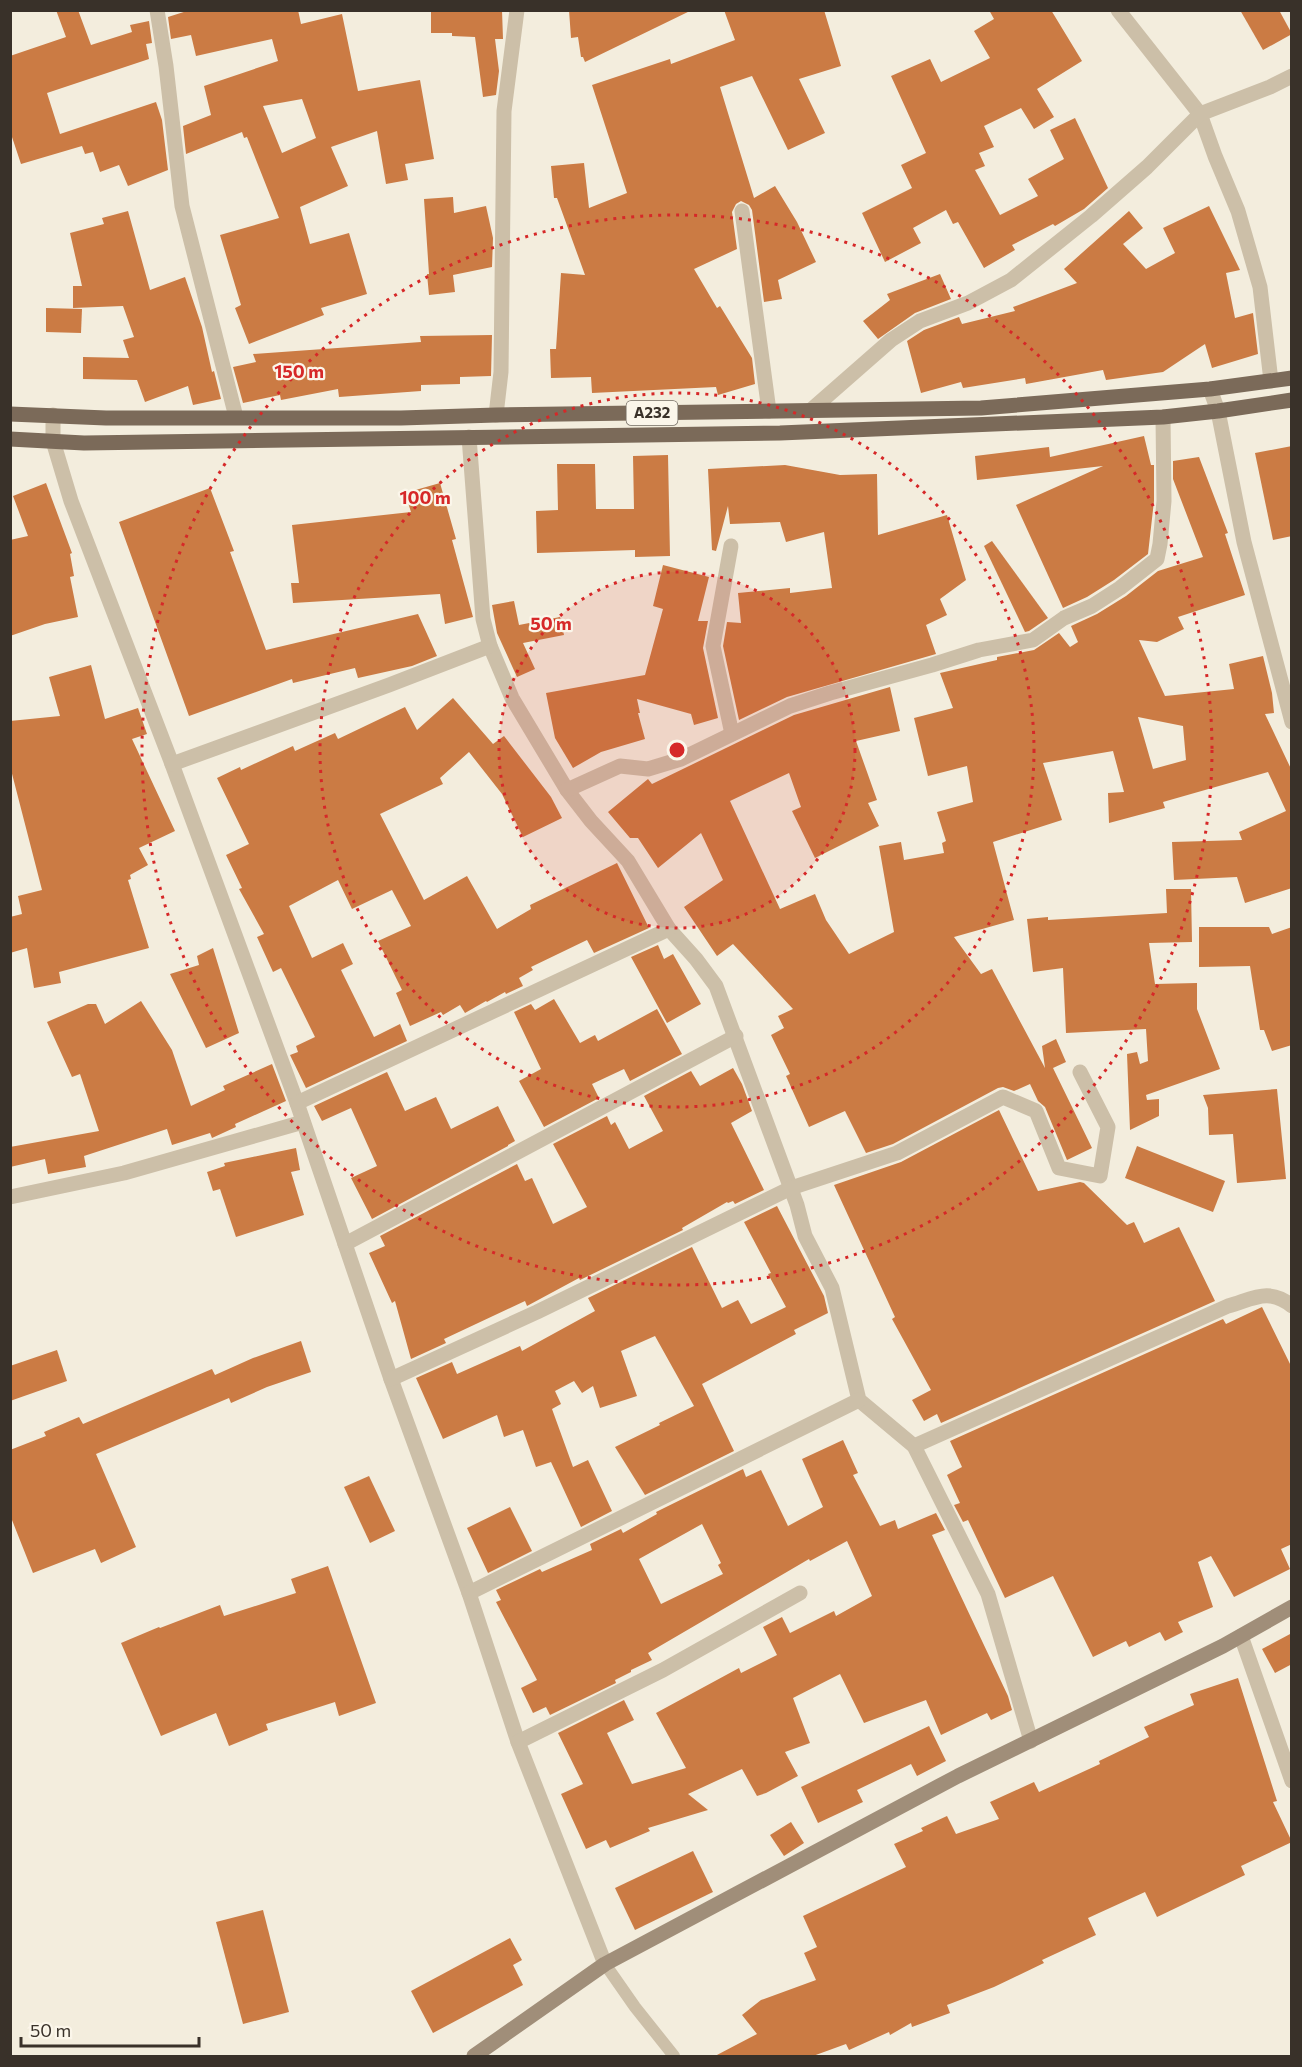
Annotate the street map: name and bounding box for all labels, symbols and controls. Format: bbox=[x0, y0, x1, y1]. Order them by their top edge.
text: 150 m bbox=[274, 360, 324, 382]
road number: A232 bbox=[626, 401, 678, 425]
text: 100 m bbox=[399, 486, 451, 508]
text: 50 m bbox=[530, 612, 572, 634]
centre of rings bbox=[667, 740, 687, 760]
scale bar bbox=[21, 2010, 200, 2048]
text: 50 m bbox=[30, 2019, 71, 2041]

